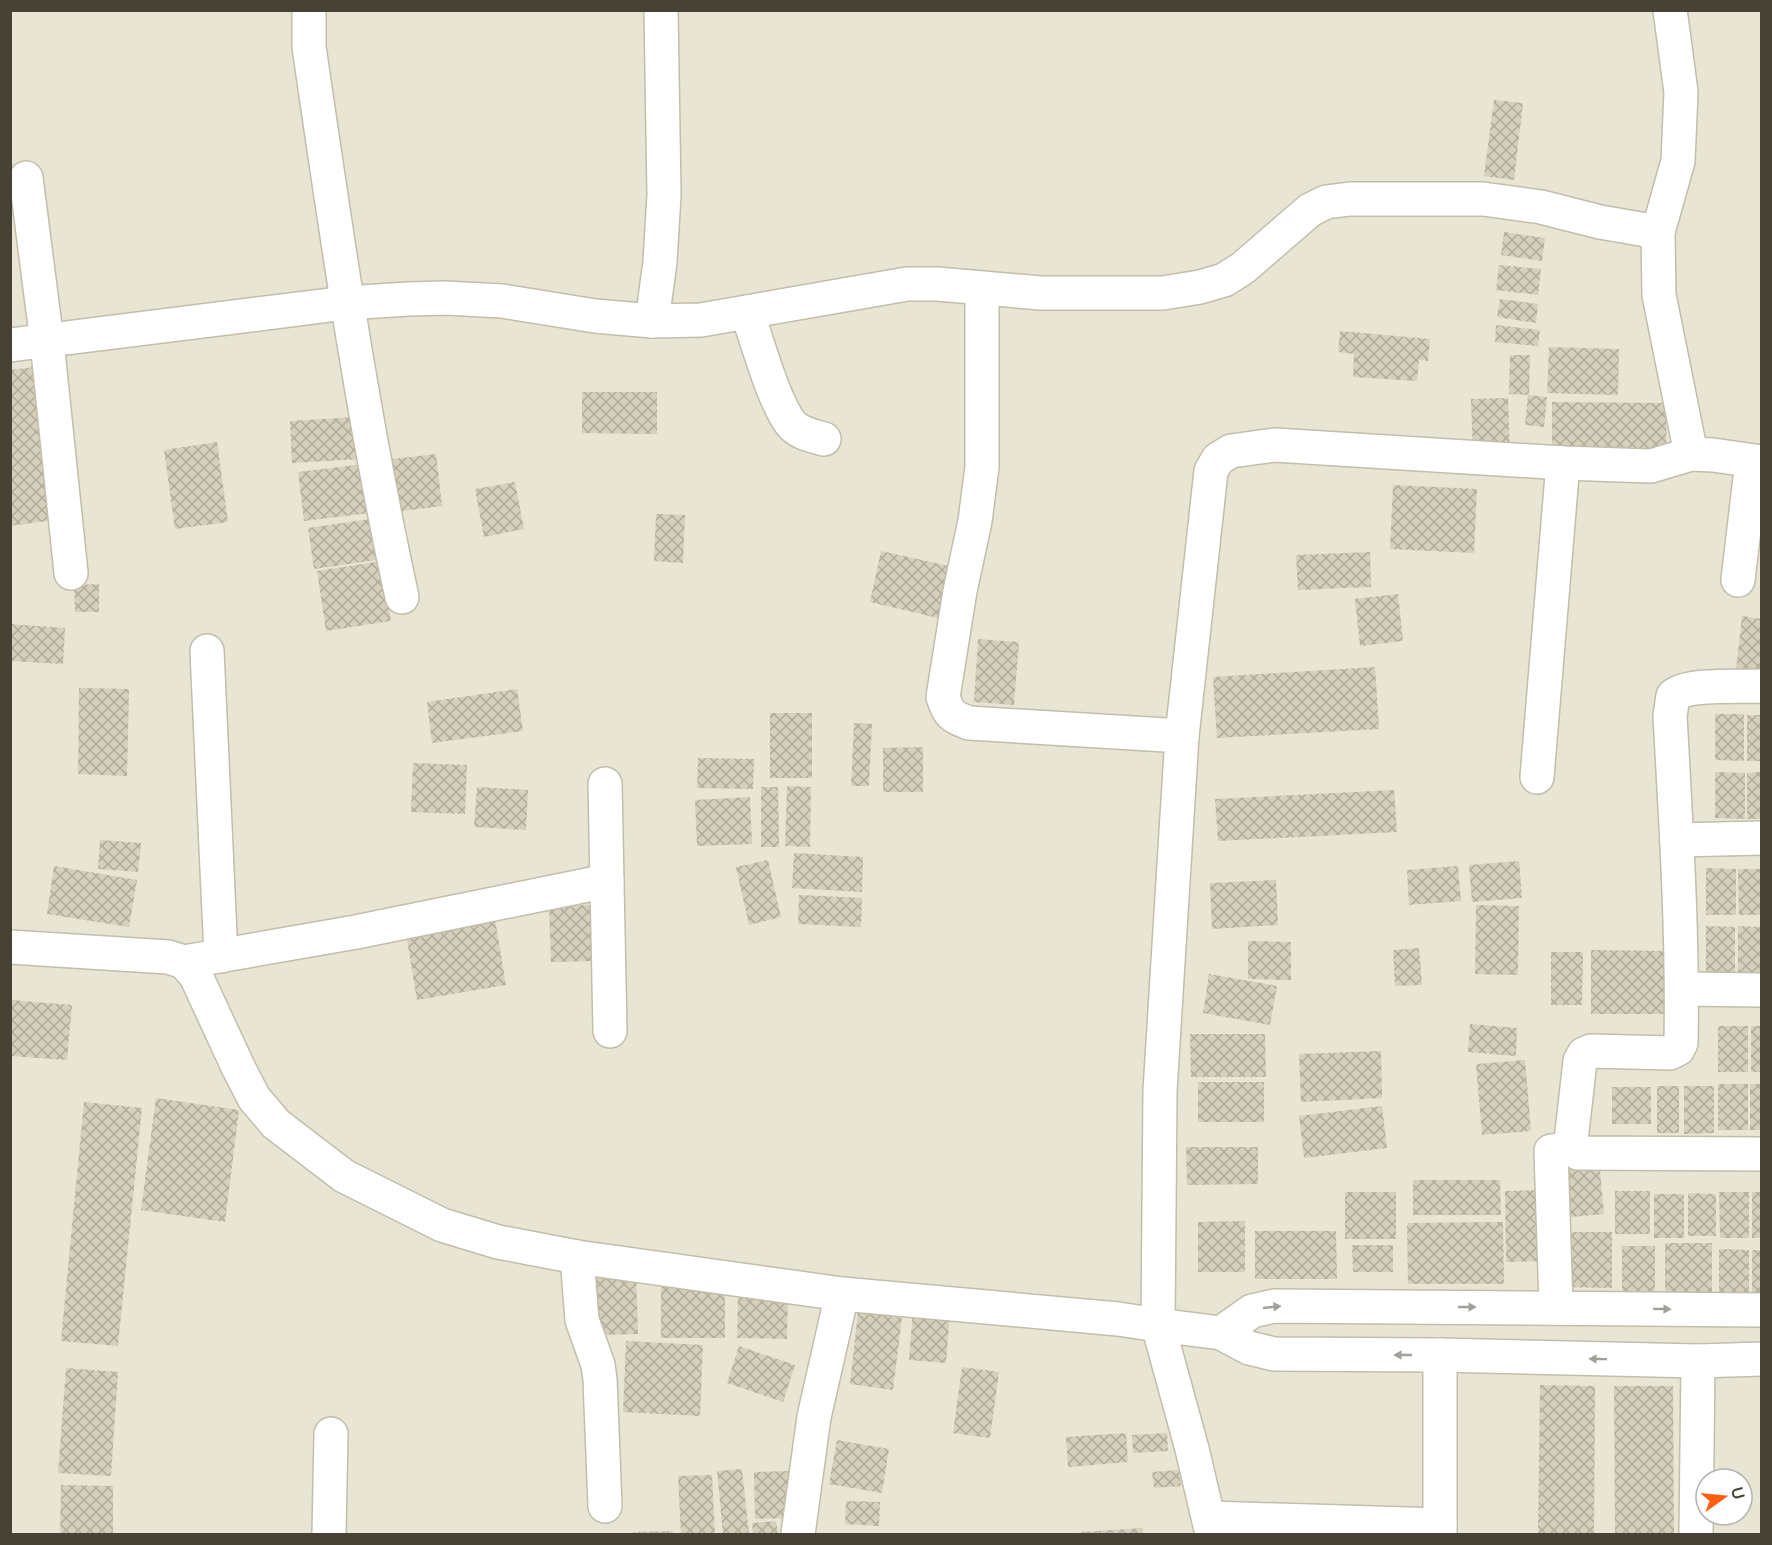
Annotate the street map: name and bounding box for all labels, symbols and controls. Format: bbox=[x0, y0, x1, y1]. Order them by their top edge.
one-way arrow bbox=[1263, 1302, 1282, 1312]
one-way arrow bbox=[1458, 1302, 1477, 1312]
one-way arrow bbox=[1653, 1304, 1672, 1313]
one-way arrow bbox=[1394, 1350, 1413, 1360]
one-way arrow bbox=[1589, 1354, 1608, 1364]
north arrow bbox=[1694, 1467, 1754, 1527]
text: U bbox=[1726, 1485, 1749, 1502]

